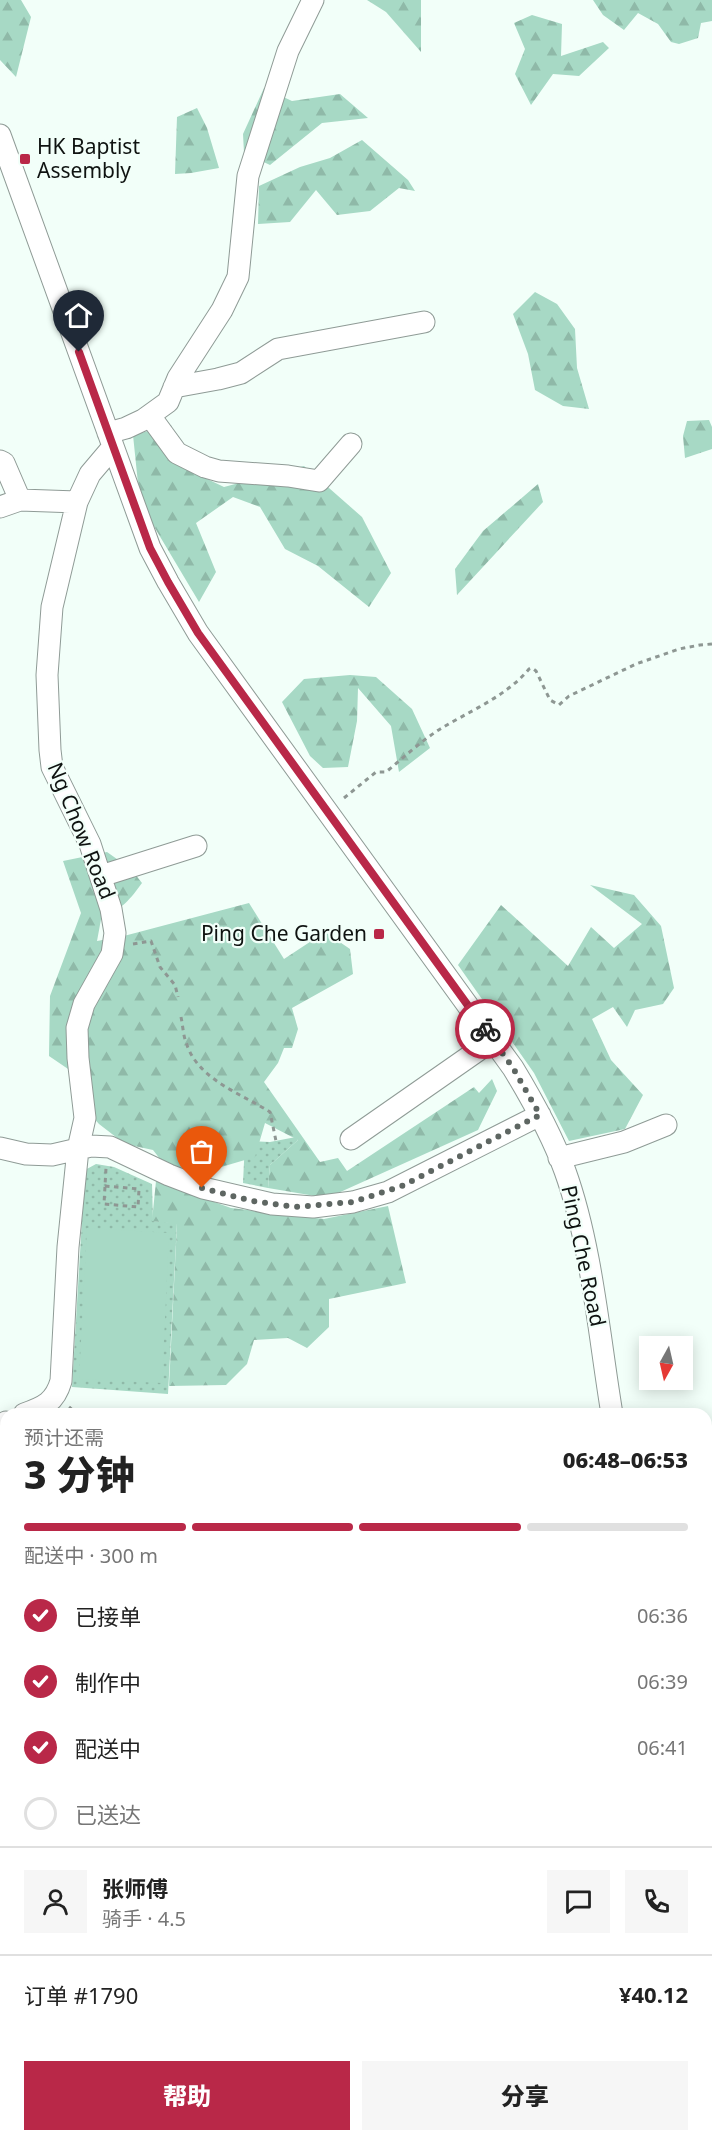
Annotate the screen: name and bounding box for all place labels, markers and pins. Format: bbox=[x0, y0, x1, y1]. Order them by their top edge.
place label: HK Baptist Assembly bbox=[37, 132, 140, 184]
marker: HK Baptist Assembly bbox=[18, 152, 32, 166]
pin bbox=[53, 290, 104, 352]
place label: Ping Che Garden bbox=[201, 919, 367, 947]
marker: Ping Che Garden bbox=[372, 927, 386, 941]
pin bbox=[176, 1126, 227, 1188]

